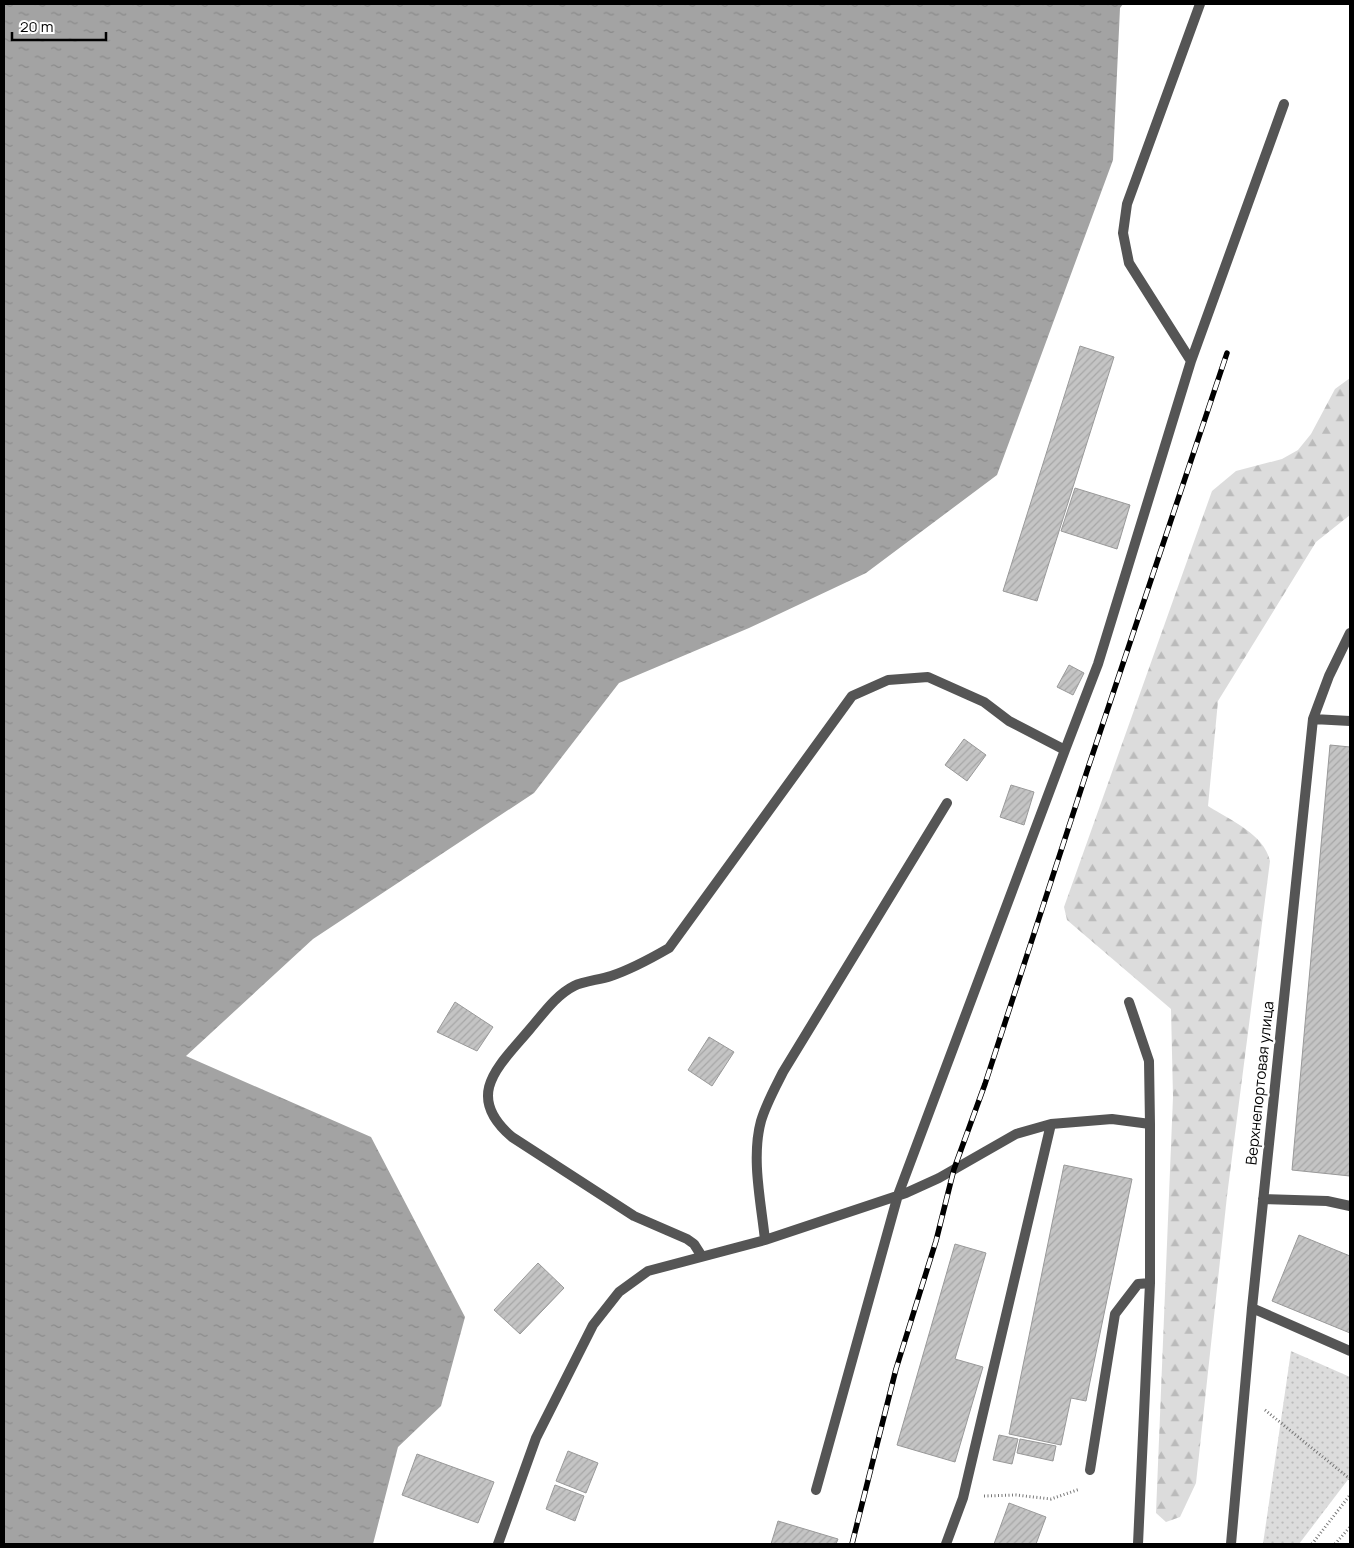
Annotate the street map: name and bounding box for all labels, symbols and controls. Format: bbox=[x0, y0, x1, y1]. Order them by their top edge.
scale bar bbox=[12, 10, 106, 42]
text: 20 m bbox=[20, 16, 53, 37]
street label: Верхнепортовая улица bbox=[1240, 1000, 1279, 1166]

